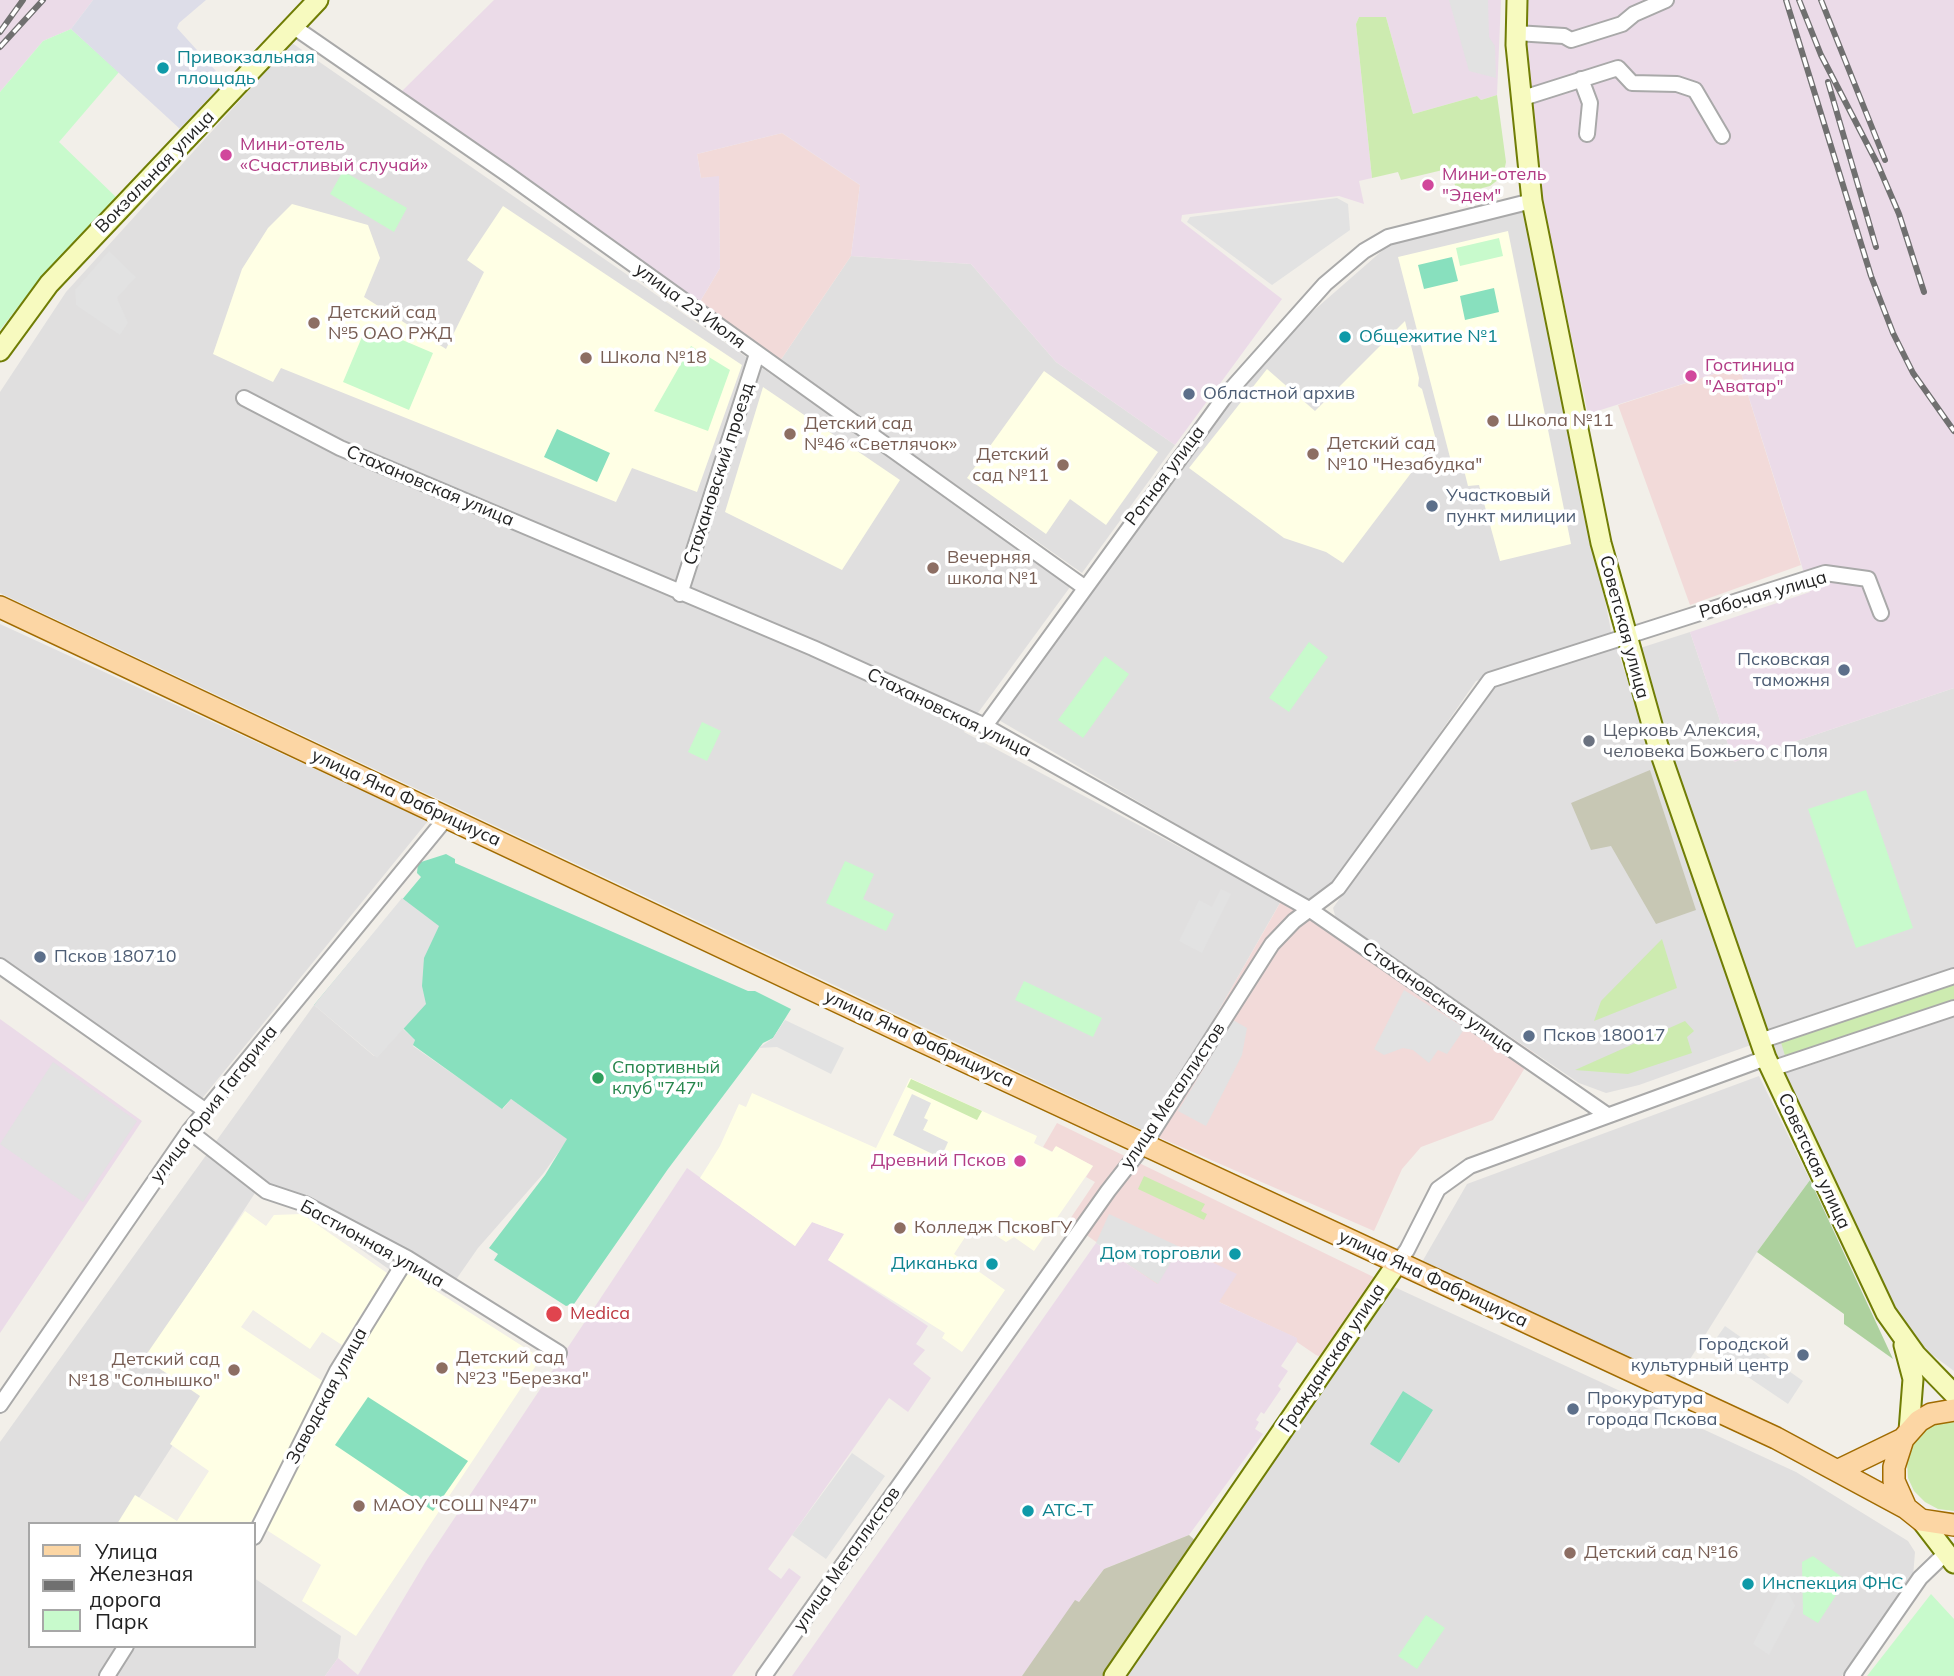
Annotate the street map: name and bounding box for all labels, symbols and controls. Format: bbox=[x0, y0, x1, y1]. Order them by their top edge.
place label: Привокзальная площадь bbox=[177, 47, 315, 90]
marker: Привокзальная площадь bbox=[155, 60, 171, 76]
street label: Вокзальная улица bbox=[91, 106, 219, 238]
place label: Мини-отель «Счастливый случай» bbox=[240, 134, 428, 176]
marker: Мини-отель «Счастливый случай» bbox=[218, 147, 234, 163]
place label: Мини-отель "Эдем" bbox=[1442, 164, 1547, 206]
marker: Мини-отель "Эдем" bbox=[1420, 177, 1436, 193]
street label: улица 23 Июля bbox=[631, 259, 749, 353]
place label: Детский сад №5 ОАО РЖД bbox=[328, 302, 452, 344]
marker: Детский сад №5 ОАО РЖД bbox=[306, 315, 322, 331]
place label: Общежитие №1 bbox=[1359, 326, 1498, 348]
marker: Общежитие №1 bbox=[1337, 329, 1353, 345]
place label: Школа №18 bbox=[600, 347, 707, 369]
marker: Школа №18 bbox=[578, 350, 594, 366]
place label: Гостиница "Аватар" bbox=[1705, 355, 1795, 398]
marker: Гостиница "Аватар" bbox=[1683, 368, 1699, 384]
street label: Стахановский проезд bbox=[679, 380, 759, 568]
place label: Областной архив bbox=[1203, 383, 1355, 405]
marker: Областной архив bbox=[1181, 386, 1197, 402]
place label: Школа №11 bbox=[1507, 410, 1614, 432]
place label: Детский сад №46 «Светлячок» bbox=[804, 413, 957, 456]
marker: Школа №11 bbox=[1485, 413, 1501, 429]
street label: Ротная улица bbox=[1121, 422, 1209, 530]
marker: Детский сад №46 «Светлячок» bbox=[782, 426, 798, 442]
place label: Детский сад №10 "Незабудка" bbox=[1327, 433, 1482, 476]
street label: Стахановская улица bbox=[343, 441, 517, 531]
place label: Детский сад №11 bbox=[972, 444, 1049, 486]
marker: Детский сад №10 "Незабудка" bbox=[1305, 446, 1321, 462]
marker: Детский сад №11 bbox=[1055, 457, 1071, 473]
place label: Участковый пункт милиции bbox=[1446, 485, 1576, 528]
marker: Участковый пункт милиции bbox=[1424, 498, 1440, 514]
place label: Вечерняя школа №1 bbox=[947, 547, 1038, 590]
street label: Советская улица bbox=[1594, 553, 1654, 701]
marker: Вечерняя школа №1 bbox=[925, 560, 941, 576]
street label: Рабочая улица bbox=[1697, 566, 1829, 624]
place label: Псковская таможня bbox=[1737, 649, 1830, 692]
marker: Псковская таможня bbox=[1836, 662, 1852, 678]
street label: Стахановская улица bbox=[863, 664, 1035, 762]
place label: Церковь Алексия, человека Божьего с Поля bbox=[1603, 720, 1828, 762]
marker: Церковь Алексия, человека Божьего с Поля bbox=[1581, 733, 1597, 749]
street label: улица Яна Фабрициуса bbox=[308, 745, 504, 851]
street label: Стахановская улица bbox=[1358, 937, 1518, 1059]
place label: Псков 180710 bbox=[54, 946, 177, 968]
marker: Псков 180710 bbox=[32, 949, 48, 965]
street label: улица Яна Фабрициуса bbox=[821, 986, 1017, 1092]
street label: улица Металлистов bbox=[1116, 1019, 1230, 1173]
street label: улица Юрия Гагарина bbox=[146, 1021, 282, 1187]
place label: Псков 180017 bbox=[1543, 1025, 1666, 1047]
marker: Псков 180017 bbox=[1521, 1028, 1537, 1044]
place label: Спортивный клуб "747" bbox=[612, 1057, 720, 1100]
marker: Спортивный клуб "747" bbox=[590, 1070, 606, 1086]
street label: Советская улица bbox=[1773, 1090, 1855, 1232]
place label: Древний Псков bbox=[871, 1150, 1006, 1172]
marker: Древний Псков bbox=[1012, 1153, 1028, 1169]
street label: Бастионная улица bbox=[296, 1195, 448, 1293]
place label: Колледж ПсковГУ bbox=[914, 1217, 1072, 1239]
marker: Колледж ПсковГУ bbox=[892, 1220, 908, 1236]
street label: улица Яна Фабрициуса bbox=[1335, 1226, 1531, 1332]
place label: Дом торговли bbox=[1100, 1243, 1221, 1265]
marker: Дом торговли bbox=[1227, 1246, 1243, 1262]
place label: Диканька bbox=[891, 1253, 978, 1275]
marker: Диканька bbox=[984, 1256, 1000, 1272]
street label: Гражданская улица bbox=[1274, 1280, 1390, 1436]
place label: Medica bbox=[570, 1303, 630, 1325]
marker: Medica bbox=[544, 1304, 564, 1324]
street label: Заводская улица bbox=[282, 1324, 372, 1468]
place label: Городской культурный центр bbox=[1631, 1334, 1789, 1376]
place label: Детский сад №23 "Березка" bbox=[456, 1347, 589, 1390]
marker: Городской культурный центр bbox=[1795, 1347, 1811, 1363]
place label: Детский сад №18 "Солнышко" bbox=[68, 1349, 220, 1392]
marker: Детский сад №23 "Березка" bbox=[434, 1360, 450, 1376]
marker: Детский сад №18 "Солнышко" bbox=[226, 1362, 242, 1378]
place label: Прокуратура города Пскова bbox=[1587, 1388, 1718, 1430]
marker: Прокуратура города Пскова bbox=[1565, 1401, 1581, 1417]
street label: улица Металлистов bbox=[789, 1483, 905, 1635]
place label: МАОУ "СОШ №47" bbox=[373, 1495, 537, 1517]
marker: МАОУ "СОШ №47" bbox=[351, 1498, 367, 1514]
place label: ATC-T bbox=[1042, 1500, 1093, 1522]
marker: ATC-T bbox=[1020, 1503, 1036, 1519]
legend bbox=[28, 1522, 256, 1648]
text: Улица bbox=[95, 1538, 158, 1564]
place label: Детский сад №16 bbox=[1584, 1542, 1738, 1564]
marker: Детский сад №16 bbox=[1562, 1545, 1578, 1561]
text: Железная дорога bbox=[89, 1560, 193, 1612]
place label: Инспекция ФНС bbox=[1762, 1573, 1904, 1595]
marker: Инспекция ФНС bbox=[1740, 1576, 1756, 1592]
text: Парк bbox=[95, 1608, 148, 1634]

